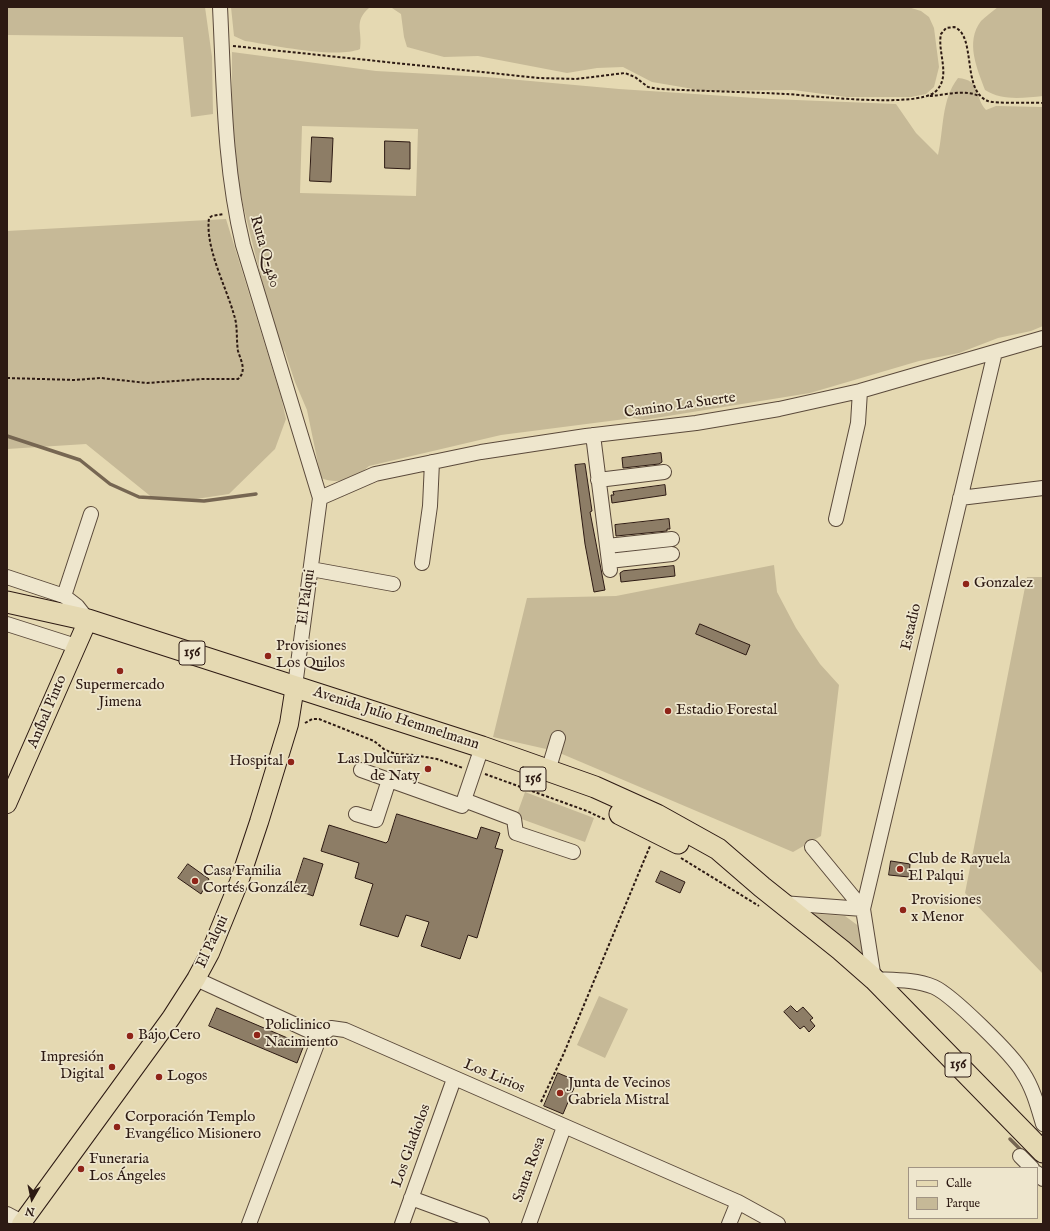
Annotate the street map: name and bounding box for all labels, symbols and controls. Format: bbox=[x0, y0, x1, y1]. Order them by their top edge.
street label: Ruta Q-480 bbox=[245, 214, 283, 290]
street label: Camino La Suerte bbox=[623, 389, 737, 423]
street label: El Palqui bbox=[294, 568, 320, 626]
place label: Gonzalez bbox=[974, 575, 1033, 593]
marker: Gonzalez bbox=[961, 579, 971, 589]
street label: Estadio bbox=[898, 602, 926, 652]
place label: Provisiones Los Quilos bbox=[276, 638, 346, 673]
road number: 156 bbox=[179, 641, 205, 665]
marker: Provisiones Los Quilos bbox=[263, 651, 273, 661]
marker: Supermercado Jimena bbox=[115, 666, 125, 676]
street label: Aníbal Pinto bbox=[25, 673, 71, 751]
place label: Supermercado Jimena bbox=[76, 677, 164, 712]
street label: Avenida Julio Hemmelmann bbox=[311, 684, 481, 754]
place label: Estadio Forestal bbox=[676, 702, 777, 720]
marker: Estadio Forestal bbox=[663, 706, 673, 716]
place label: Las Dulcuraz de Naty bbox=[337, 751, 420, 786]
place label: Hospital bbox=[229, 753, 283, 771]
marker: Hospital bbox=[286, 757, 296, 767]
marker: Las Dulcuraz de Naty bbox=[423, 764, 433, 774]
road number: 156 bbox=[520, 767, 546, 791]
place label: Club de Rayuela El Palqui bbox=[908, 851, 1010, 886]
place label: Casa Familia Cortés González bbox=[203, 863, 307, 898]
marker: Club de Rayuela El Palqui bbox=[895, 864, 905, 874]
marker: Casa Familia Cortés González bbox=[190, 876, 200, 886]
place label: Provisiones x Menor bbox=[911, 892, 981, 927]
marker: Provisiones x Menor bbox=[898, 905, 908, 915]
street label: El Palqui bbox=[193, 913, 233, 971]
place label: Policlinico Nacimiento bbox=[265, 1017, 338, 1052]
place label: Bajo Cero bbox=[138, 1027, 201, 1045]
marker: Policlinico Nacimiento bbox=[252, 1030, 262, 1040]
marker: Bajo Cero bbox=[125, 1031, 135, 1041]
place label: Impresión Digital bbox=[40, 1049, 104, 1084]
road number: 156 bbox=[945, 1053, 971, 1077]
street label: Los Lirios bbox=[461, 1056, 527, 1098]
marker: Impresión Digital bbox=[107, 1062, 117, 1072]
place label: Logos bbox=[167, 1068, 207, 1086]
marker: Logos bbox=[154, 1072, 164, 1082]
place label: Junta de Vecinos Gabriela Mistral bbox=[568, 1075, 670, 1110]
marker: Junta de Vecinos Gabriela Mistral bbox=[555, 1088, 565, 1098]
street label: Los Gladiolos bbox=[389, 1102, 435, 1190]
place label: Corporación Templo Evangélico Misionero bbox=[125, 1109, 261, 1144]
marker: Corporación Templo Evangélico Misionero bbox=[112, 1122, 122, 1132]
street label: Santa Rosa bbox=[510, 1135, 550, 1205]
place label: Funeraria Los Ángeles bbox=[89, 1151, 166, 1186]
marker: Funeraria Los Ángeles bbox=[76, 1164, 86, 1174]
legend bbox=[908, 1167, 1038, 1219]
text: Calle bbox=[946, 1176, 972, 1191]
north arrow bbox=[12, 1179, 52, 1219]
text: Parque bbox=[946, 1196, 980, 1211]
text: N bbox=[24, 1203, 36, 1219]

